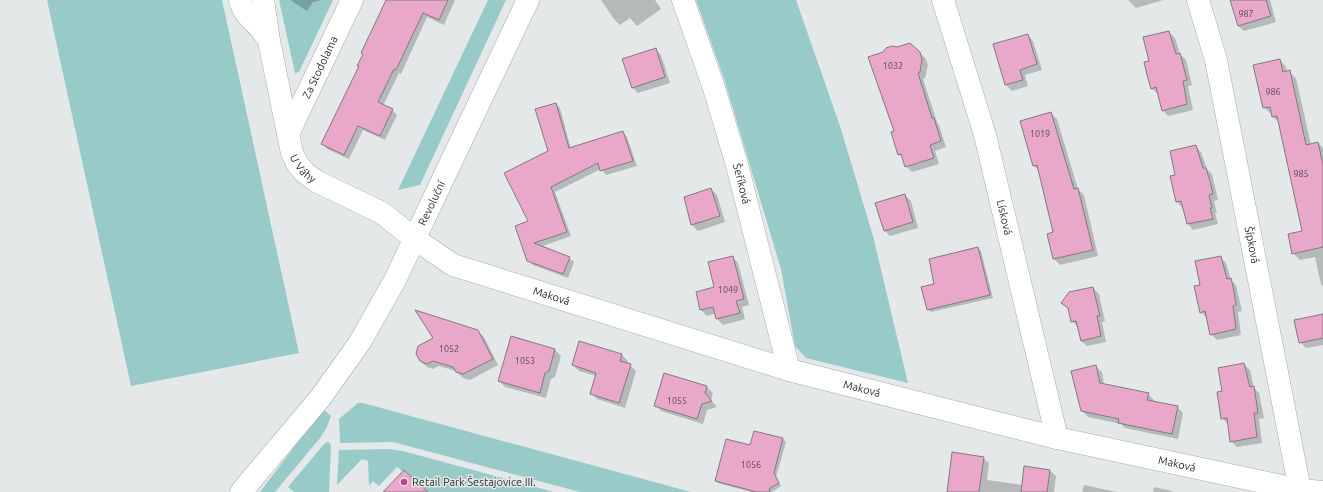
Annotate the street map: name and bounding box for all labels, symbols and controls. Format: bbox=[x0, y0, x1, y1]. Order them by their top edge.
house number: 987 bbox=[1238, 9, 1254, 19]
street label: Za Stodolama bbox=[300, 34, 340, 100]
house number: 1032 bbox=[883, 61, 903, 71]
house number: 986 bbox=[1265, 87, 1281, 97]
house number: 1019 bbox=[1030, 129, 1050, 139]
street label: U Váhy bbox=[288, 152, 319, 185]
street label: Šeříková bbox=[731, 162, 753, 205]
house number: 985 bbox=[1293, 169, 1309, 179]
street label: Revoluční bbox=[416, 179, 447, 227]
street label: Lísková bbox=[995, 198, 1015, 236]
street label: Šípková bbox=[1243, 225, 1262, 265]
street label: Maková bbox=[532, 284, 571, 307]
house number: 1049 bbox=[718, 285, 738, 295]
house number: 1052 bbox=[439, 344, 459, 354]
house number: 1053 bbox=[515, 356, 535, 366]
street label: Maková bbox=[842, 378, 882, 399]
house number: 1055 bbox=[667, 396, 687, 406]
street label: Maková bbox=[1157, 454, 1197, 474]
house number: 1056 bbox=[741, 460, 761, 470]
place label: Retail Park Šestajovice III. bbox=[412, 475, 536, 488]
marker: Retail Park Šestajovice III. bbox=[399, 477, 409, 487]

